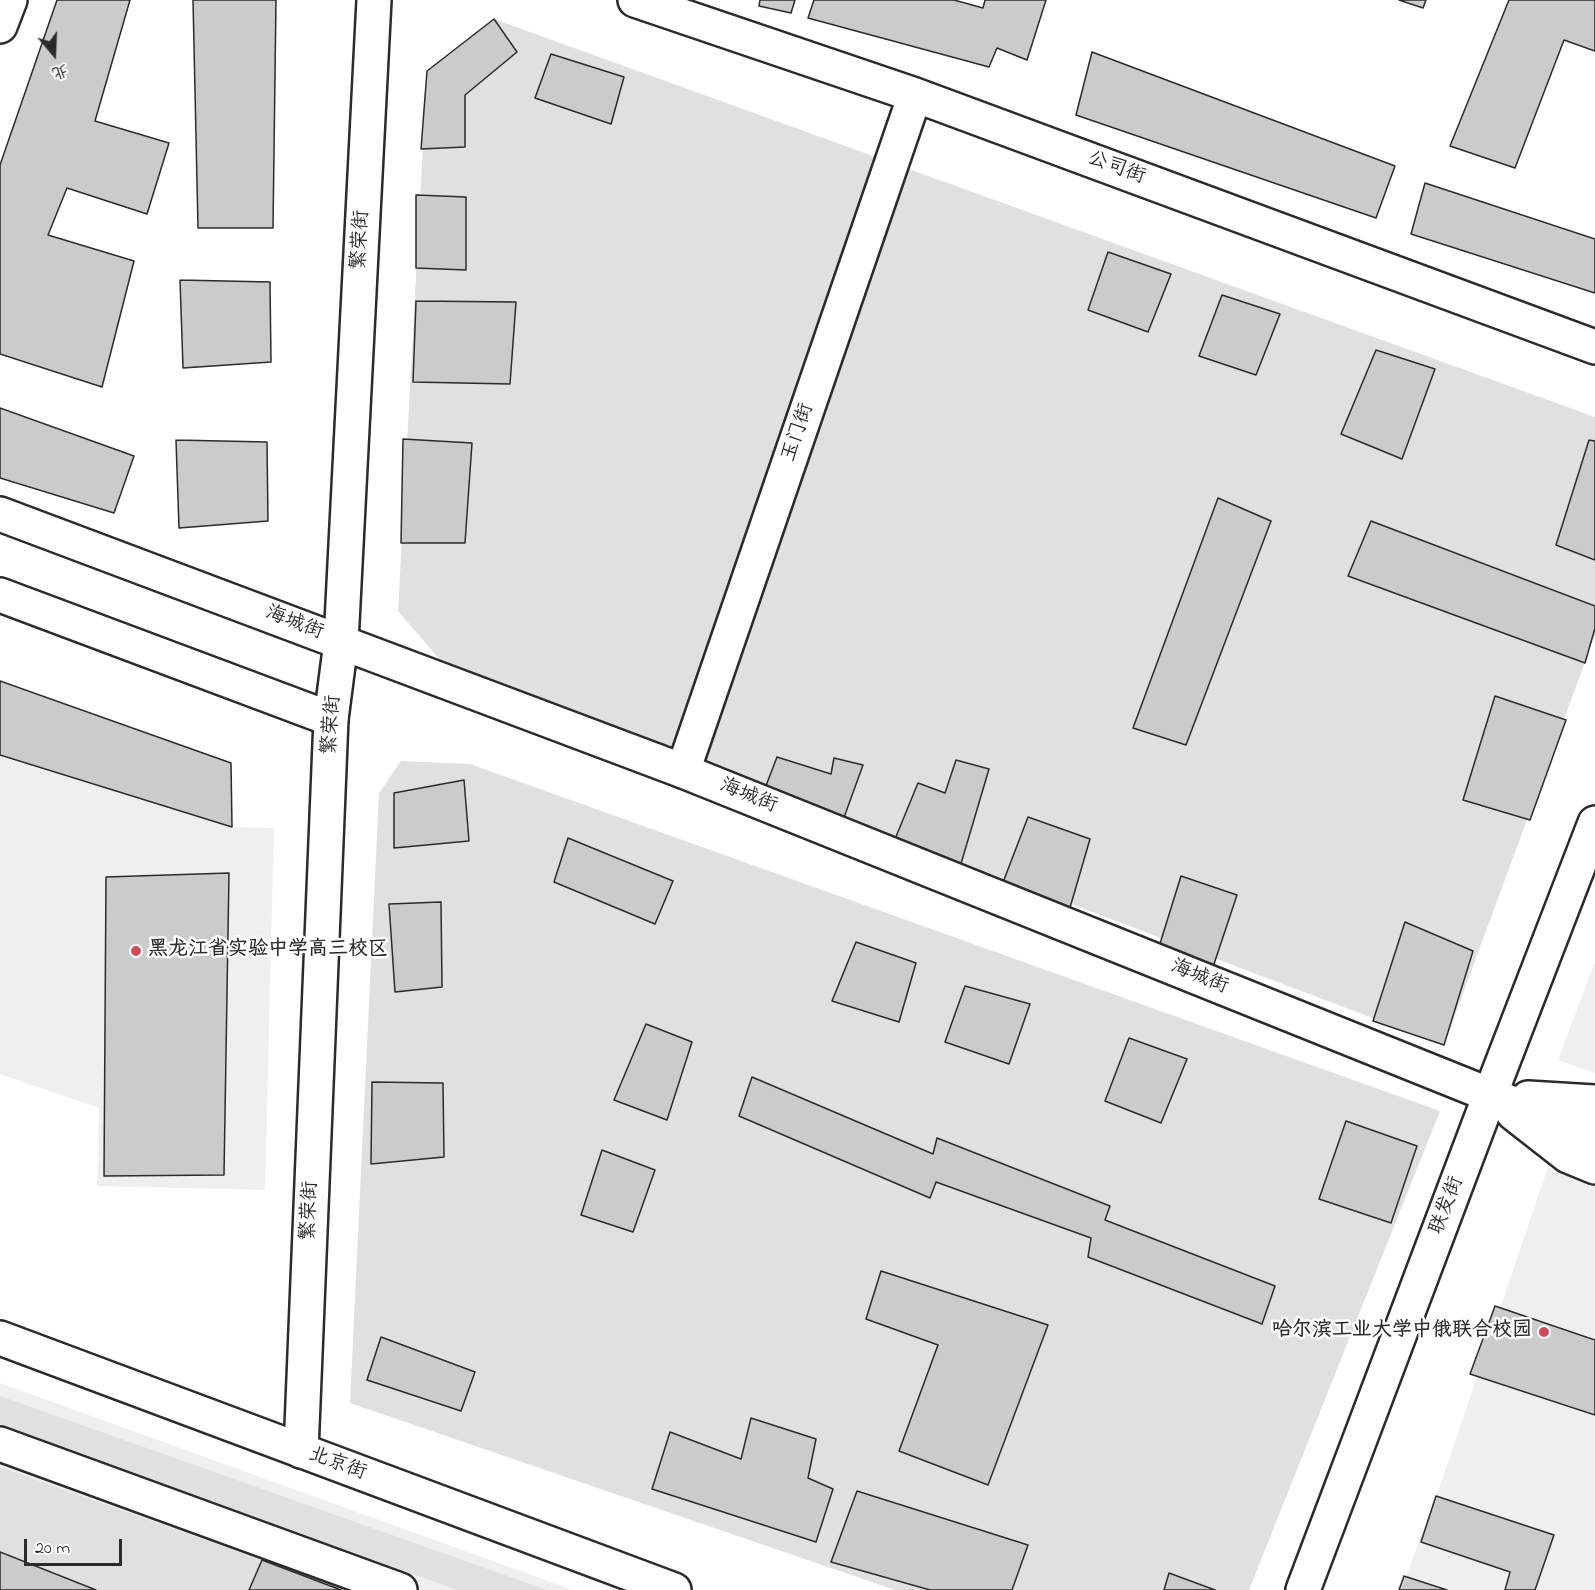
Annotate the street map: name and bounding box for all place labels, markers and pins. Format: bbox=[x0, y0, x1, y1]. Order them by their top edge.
place label: 黑龙江省实验中学高三校区 bbox=[148, 939, 388, 963]
marker: 黑龙江省实验中学高三校区 bbox=[129, 944, 143, 958]
place label: 哈尔滨工业大学中俄联合校园 bbox=[1272, 1320, 1532, 1344]
marker: 哈尔滨工业大学中俄联合校园 bbox=[1537, 1325, 1551, 1339]

